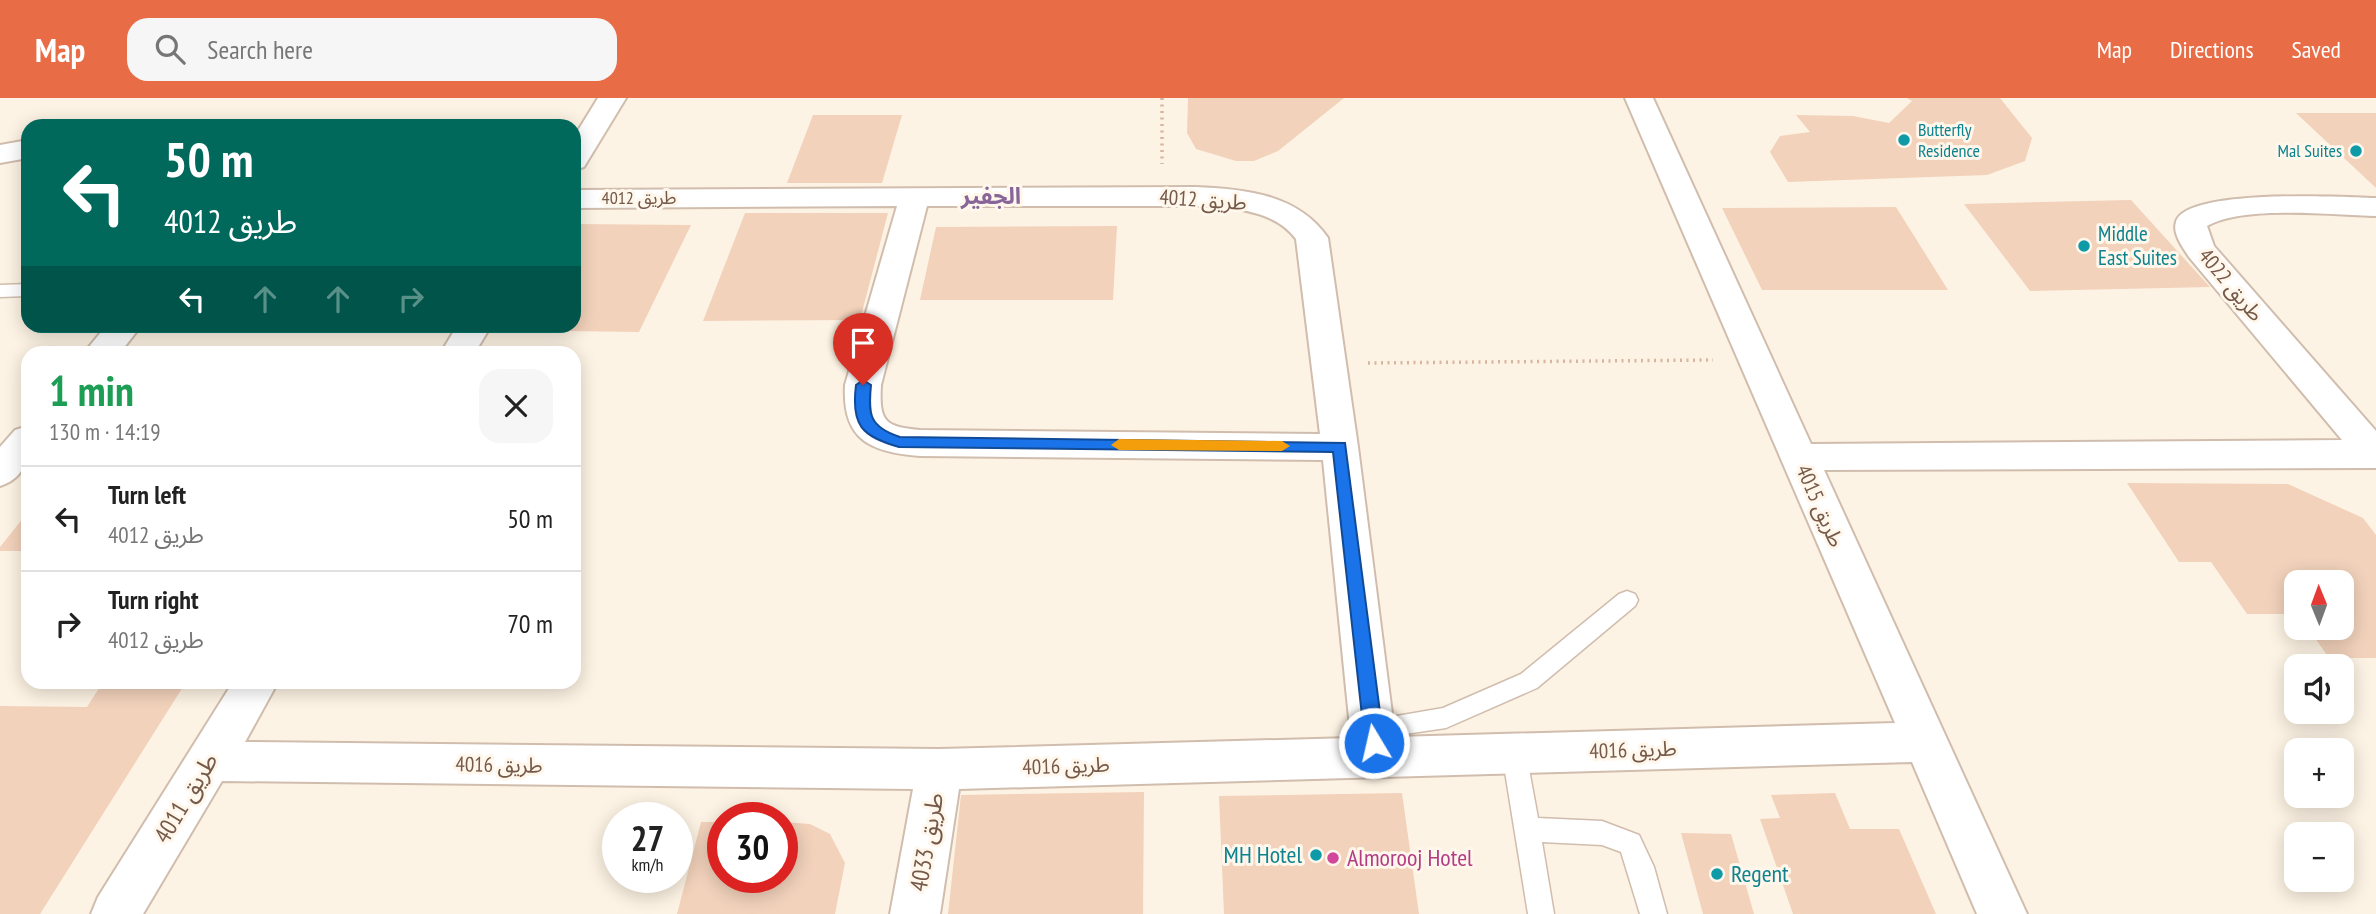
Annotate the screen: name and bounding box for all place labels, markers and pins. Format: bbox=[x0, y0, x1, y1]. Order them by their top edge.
place label: Butterfly Residence bbox=[1918, 118, 1980, 162]
marker: Butterfly Residence bbox=[1896, 132, 1912, 148]
place label: Mal Suites bbox=[2278, 139, 2342, 162]
marker: Mal Suites bbox=[2348, 143, 2364, 159]
place label: Middle East Suites bbox=[2098, 220, 2177, 271]
marker: Middle East Suites bbox=[2076, 238, 2092, 254]
pin bbox=[833, 313, 893, 385]
place label: MH Hotel bbox=[1224, 839, 1302, 870]
place label: Almorooj Hotel bbox=[1347, 842, 1473, 873]
marker: MH Hotel bbox=[1308, 847, 1324, 863]
marker: Almorooj Hotel bbox=[1325, 850, 1341, 866]
place label: Regent bbox=[1731, 858, 1789, 889]
marker: Regent bbox=[1709, 866, 1725, 882]

